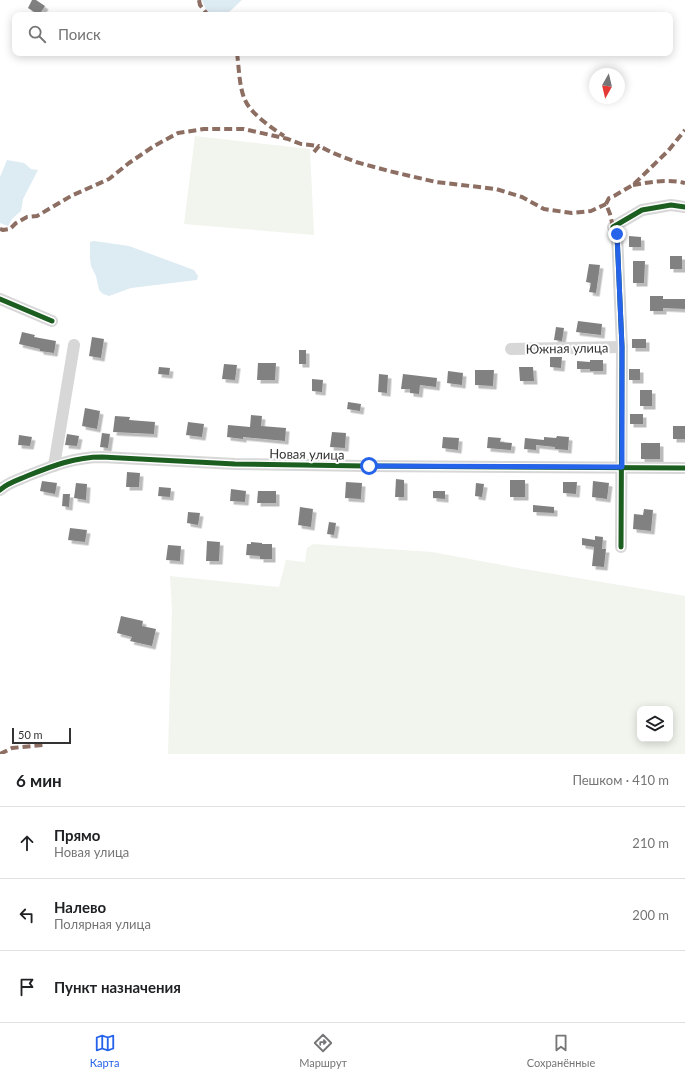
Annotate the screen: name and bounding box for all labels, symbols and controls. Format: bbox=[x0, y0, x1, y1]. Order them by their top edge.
search box bbox=[12, 12, 673, 56]
icon: search bbox=[26, 23, 48, 45]
text: Поиск bbox=[58, 25, 101, 43]
north arrow bbox=[589, 68, 625, 104]
route end bbox=[608, 225, 626, 243]
street label: Южная улица bbox=[526, 339, 608, 357]
street label: Новая улица bbox=[269, 445, 345, 463]
route start bbox=[360, 457, 378, 475]
map controls bbox=[637, 706, 673, 742]
button: layers bbox=[637, 706, 673, 742]
scale bar bbox=[12, 726, 71, 745]
text: 50 m bbox=[18, 728, 43, 741]
text: 6 мин bbox=[16, 770, 62, 791]
text: Пешком · 410 m bbox=[572, 772, 669, 788]
text: Прямо bbox=[54, 826, 100, 844]
icon: ahead bbox=[16, 832, 38, 854]
text: 210 m bbox=[632, 835, 669, 851]
text: Новая улица bbox=[54, 844, 129, 860]
text: Налево bbox=[54, 898, 106, 916]
icon: left bbox=[16, 904, 38, 926]
text: 200 m bbox=[632, 907, 669, 923]
text: Полярная улица bbox=[54, 916, 151, 932]
icon: arrive bbox=[16, 976, 38, 998]
text: Пункт назначения bbox=[54, 978, 181, 996]
tab: Карта bbox=[90, 1032, 120, 1069]
tab: Маршрут bbox=[299, 1032, 347, 1069]
tab: Сохранённые bbox=[527, 1032, 595, 1069]

